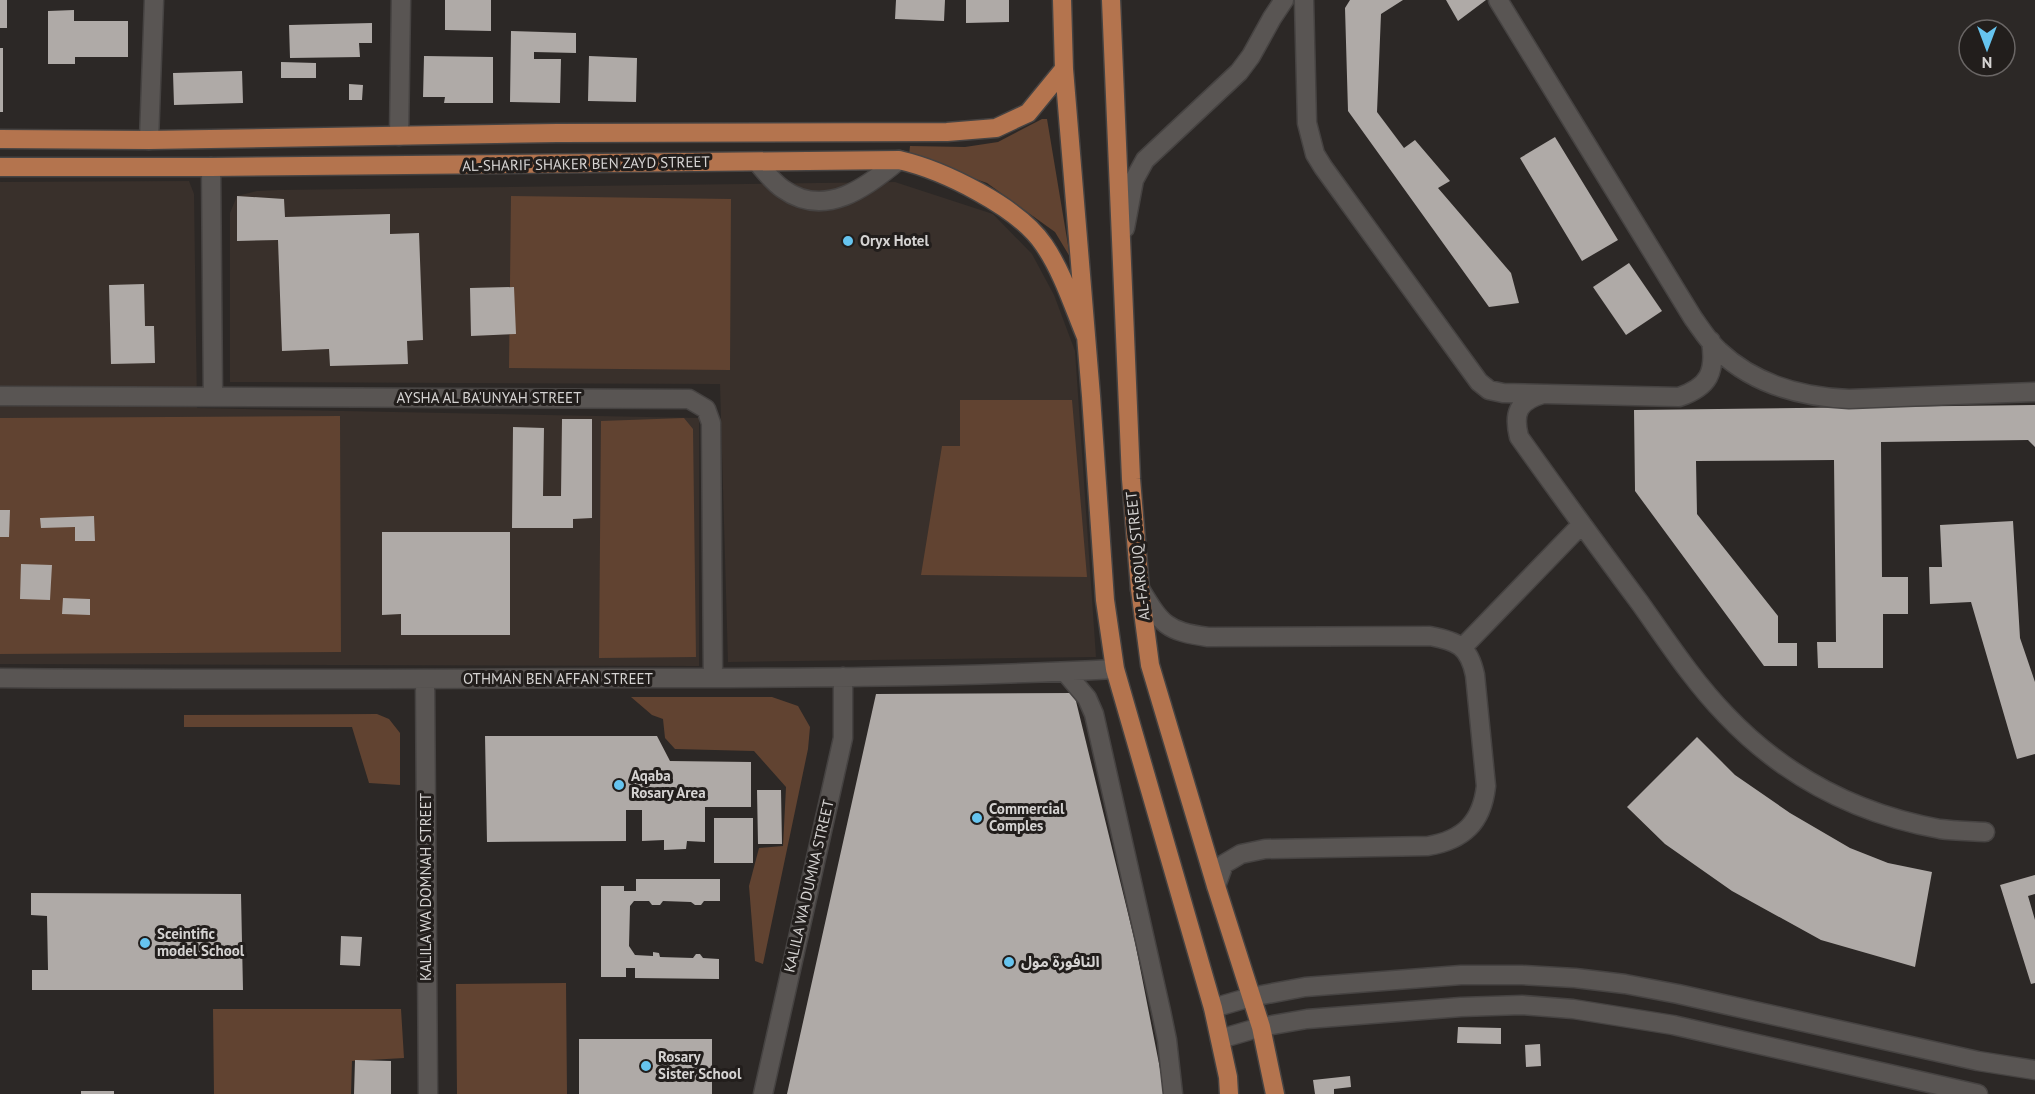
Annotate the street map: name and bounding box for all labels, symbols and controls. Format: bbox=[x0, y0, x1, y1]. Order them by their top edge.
north arrow bbox=[1957, 18, 2017, 78]
text: N bbox=[1982, 53, 1992, 73]
street label: AL-SHARIF SHAKER BEN ZAYD STREET bbox=[462, 152, 711, 175]
place label: Oryx Hotel bbox=[860, 231, 929, 250]
marker: Oryx Hotel bbox=[841, 234, 855, 248]
street label: AYSHA AL BA'UNYAH STREET bbox=[397, 388, 582, 407]
street label: AL-FAROUQ STREET bbox=[1121, 490, 1154, 621]
street label: OTHMAN BEN AFFAN STREET bbox=[463, 669, 654, 688]
place label: Aqaba Rosary Area bbox=[631, 766, 706, 802]
marker: Aqaba Rosary Area bbox=[612, 778, 626, 792]
street label: KALILA WA DOMNAH STREET bbox=[416, 792, 435, 981]
street label: KALILA WA DUMNA STREET bbox=[779, 797, 838, 974]
place label: Commercial Comples bbox=[989, 799, 1065, 835]
marker: Commercial Comples bbox=[970, 811, 984, 825]
place label: Sceintific model School bbox=[157, 924, 245, 960]
marker: Sceintific model School bbox=[138, 936, 152, 950]
place label: النافورة مول bbox=[1021, 952, 1100, 971]
marker: النافورة مول bbox=[1002, 955, 1016, 969]
place label: Rosary Sister School bbox=[658, 1047, 742, 1083]
marker: Rosary Sister School bbox=[639, 1059, 653, 1073]

